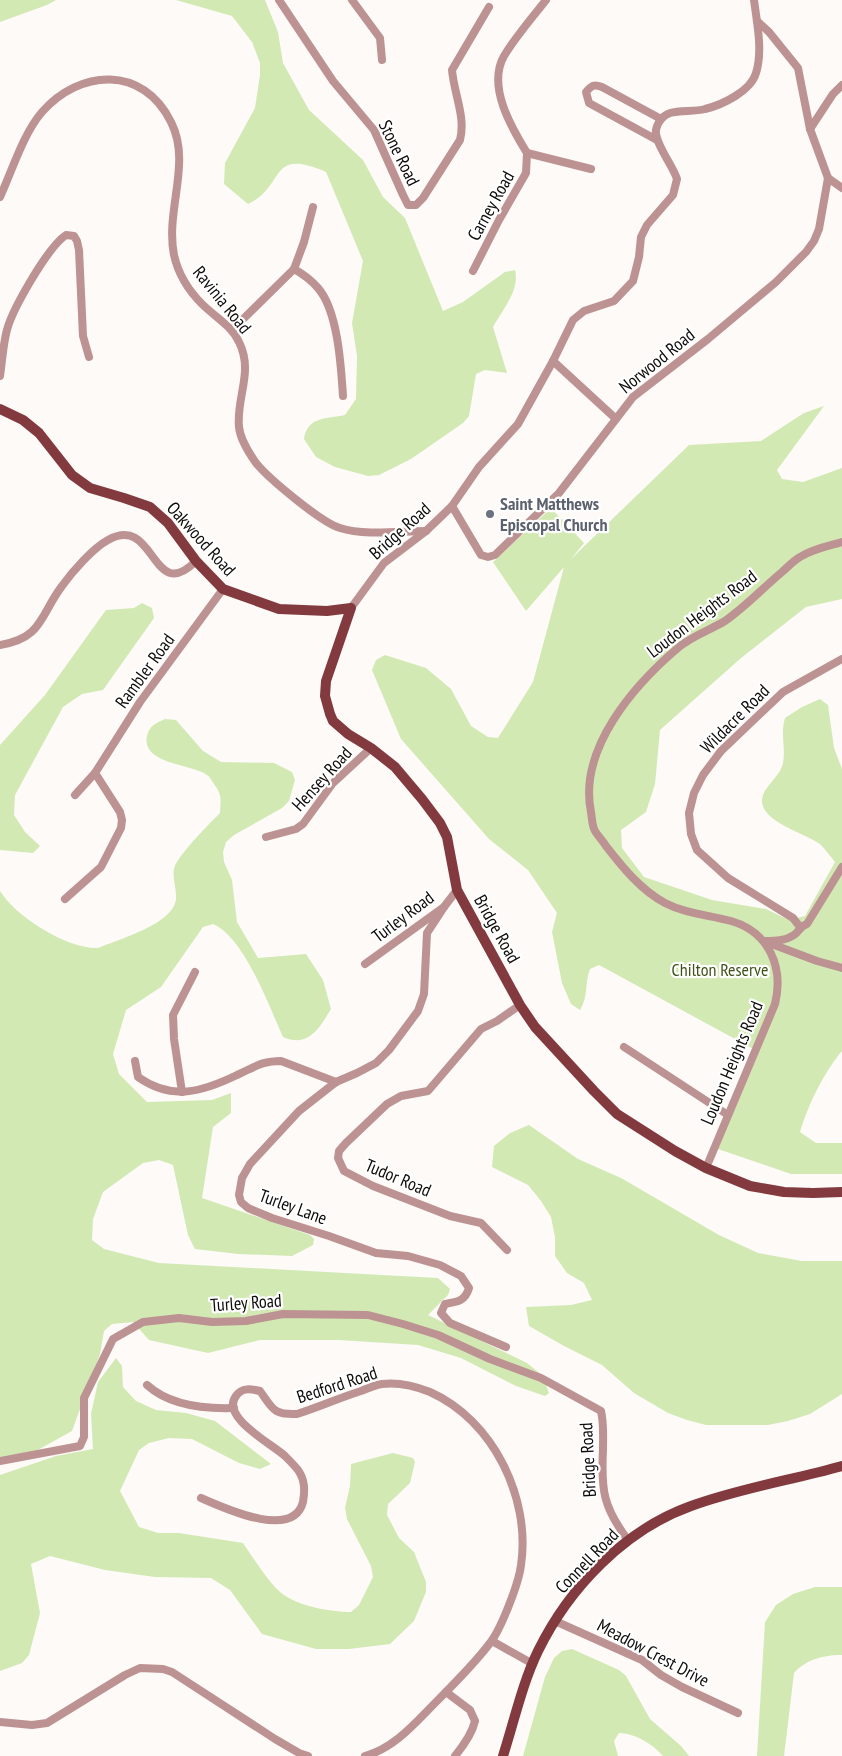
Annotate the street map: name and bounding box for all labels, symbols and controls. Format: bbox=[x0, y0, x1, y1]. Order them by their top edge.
street label: Stone Road bbox=[374, 116, 425, 189]
street label: Carney Road bbox=[462, 167, 519, 245]
street label: Ravinia Road bbox=[188, 261, 257, 338]
street label: Norwood Road bbox=[614, 323, 699, 398]
place label: Saint Matthews Episcopal Church bbox=[500, 492, 608, 536]
street label: Oakwood Road bbox=[162, 497, 241, 581]
street label: Bridge Road bbox=[364, 497, 435, 564]
marker: Saint Matthews Episcopal Church bbox=[484, 508, 496, 520]
street label: Loudon Heights Road bbox=[642, 565, 761, 662]
street label: Rambler Road bbox=[110, 629, 179, 712]
street label: Wildacre Road bbox=[695, 679, 774, 758]
street label: Hensey Road bbox=[287, 742, 357, 816]
street label: Turley Road bbox=[367, 886, 438, 947]
street label: Bridge Road bbox=[469, 890, 526, 967]
park label: Chilton Reserve bbox=[672, 958, 768, 981]
street label: Loudon Heights Road bbox=[695, 998, 768, 1128]
street label: Tudor Road bbox=[362, 1153, 435, 1202]
street label: Turley Lane bbox=[256, 1184, 330, 1229]
street label: Turley Road bbox=[210, 1289, 282, 1316]
street label: Bedford Road bbox=[294, 1361, 380, 1408]
street label: Bridge Road bbox=[574, 1422, 601, 1498]
street label: Connell Road bbox=[550, 1523, 623, 1598]
street label: Meadow Crest Drive bbox=[593, 1613, 713, 1692]

